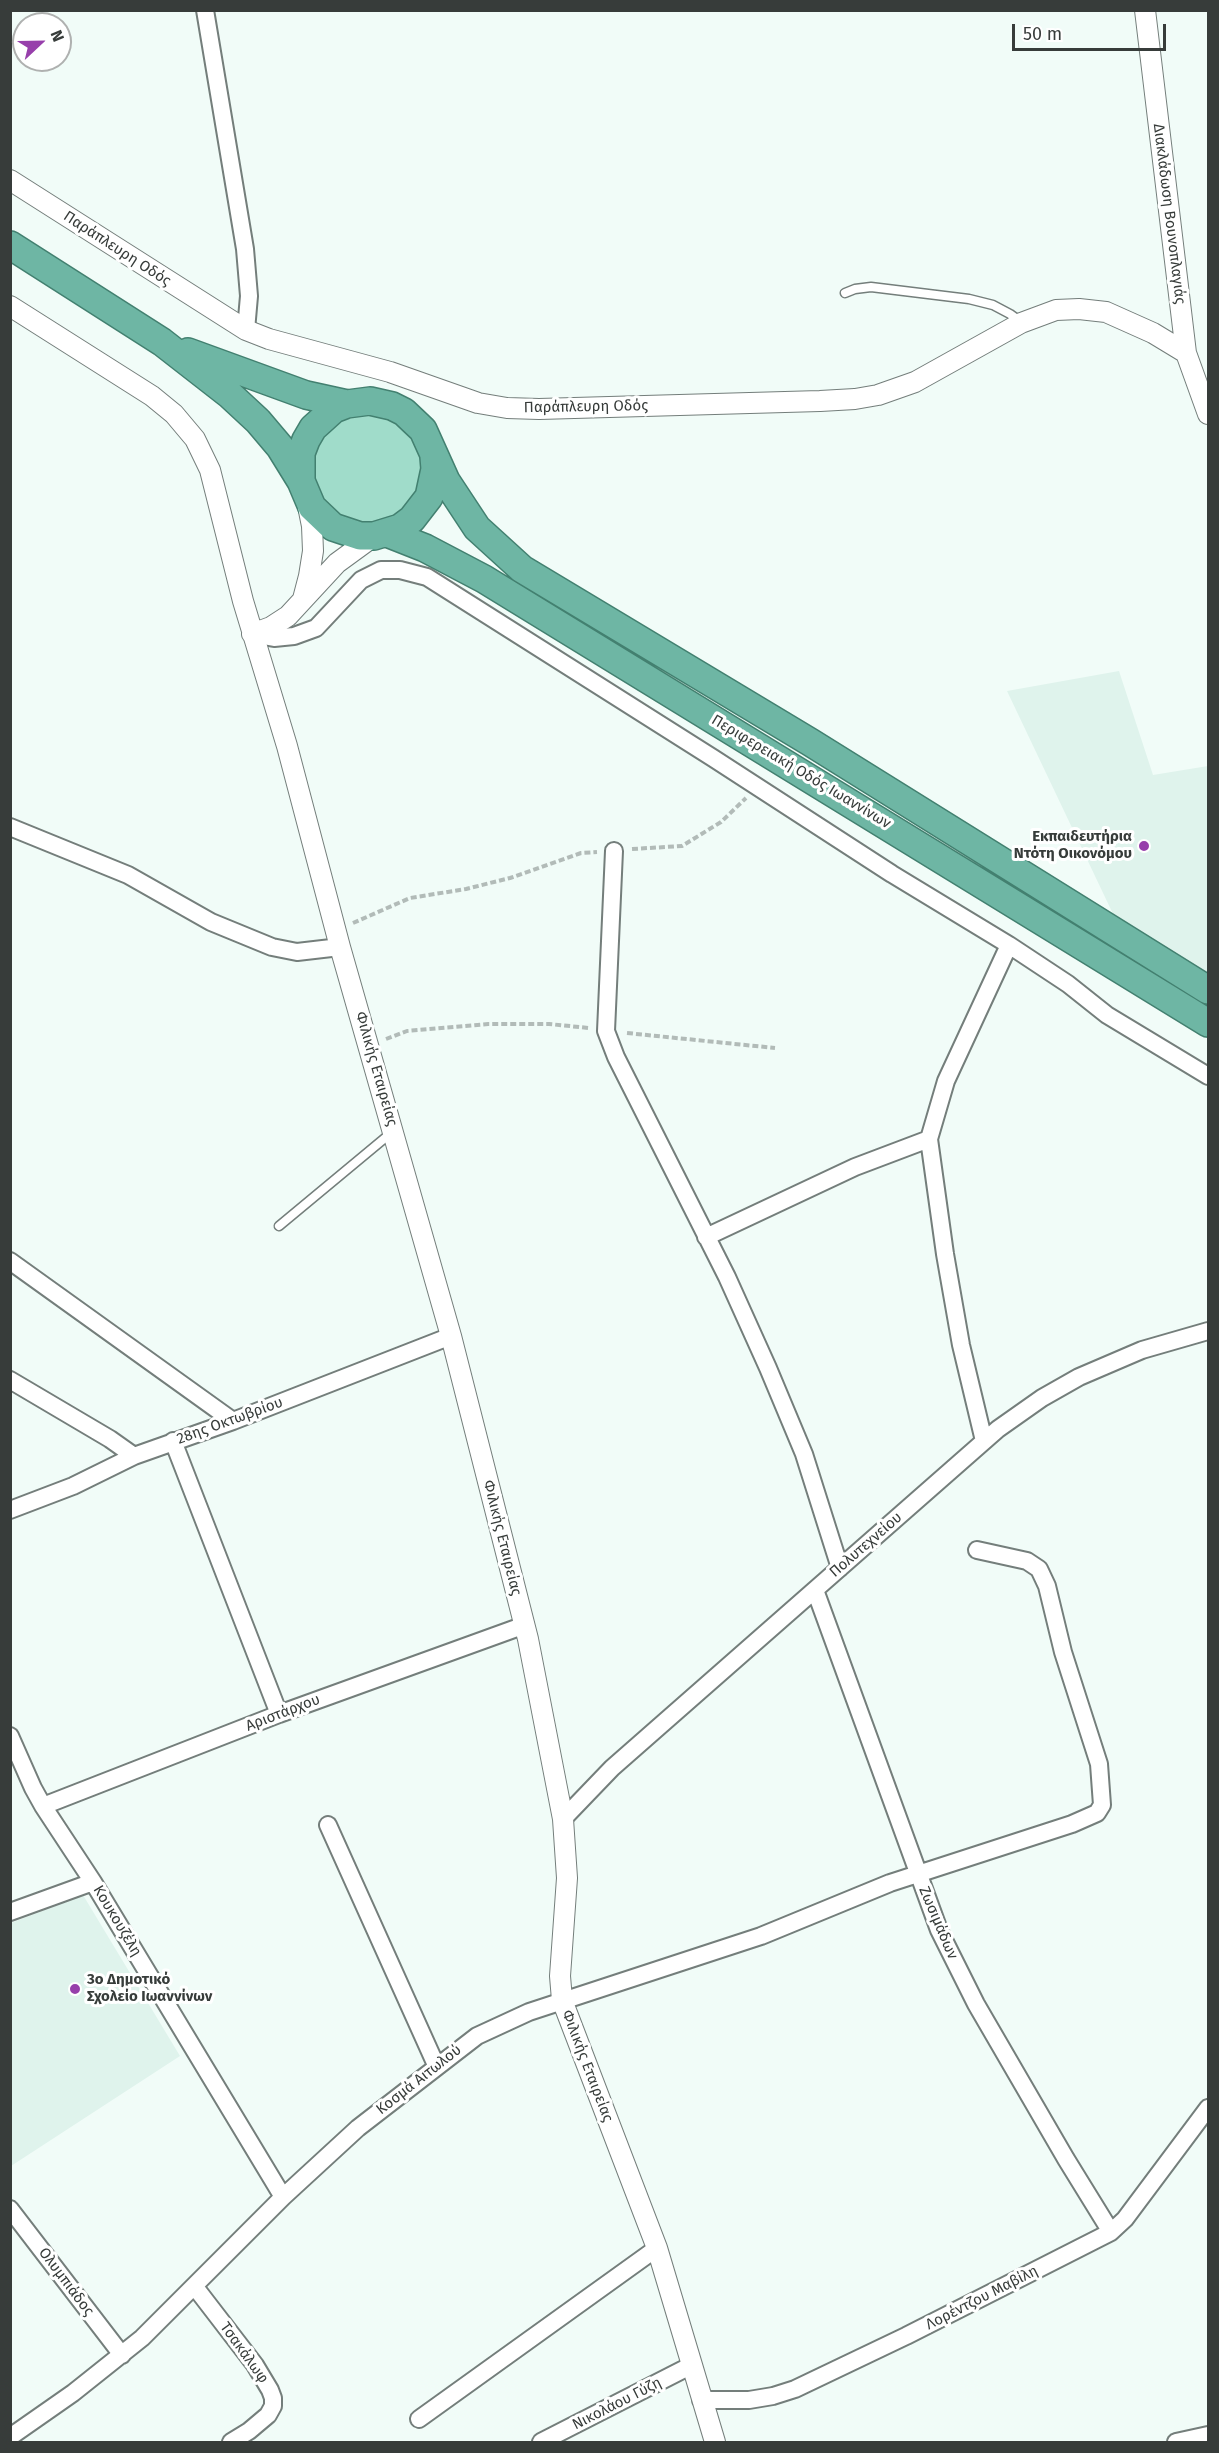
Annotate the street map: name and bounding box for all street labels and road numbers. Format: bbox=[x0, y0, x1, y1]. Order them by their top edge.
street label: Διακλάδωση Βουνοπλαγιάς bbox=[1149, 123, 1189, 305]
street label: Παράπλευρη Οδός bbox=[60, 208, 174, 290]
street label: Παράπλευρη Οδός bbox=[524, 397, 648, 417]
street label: Περιφερειακή Οδός Ιωαννίνων bbox=[708, 711, 894, 833]
street label: Φιλικής Εταιρείας bbox=[351, 1010, 401, 1128]
street label: 28ης Οκτωβρίου bbox=[175, 1393, 285, 1449]
street label: Φιλικής Εταιρείας bbox=[479, 1478, 525, 1598]
street label: Πολυτεχνείου bbox=[826, 1509, 906, 1581]
street label: Αριστάρχου bbox=[243, 1691, 323, 1735]
street label: Κουκουζέλη bbox=[89, 1882, 145, 1960]
street label: Ζωσιμάδων bbox=[915, 1884, 961, 1962]
street label: Φιλικής Εταιρείας bbox=[557, 2008, 617, 2124]
street label: Κοσμά Αιτωλού bbox=[373, 2041, 465, 2119]
street label: Ολυμπιάδος bbox=[34, 2244, 98, 2320]
street label: Λορέντζου Μαβίλη bbox=[923, 2262, 1041, 2334]
street label: Τσακάλωφ bbox=[216, 2319, 272, 2387]
street label: Νικολάου Γύζη bbox=[569, 2374, 665, 2434]

